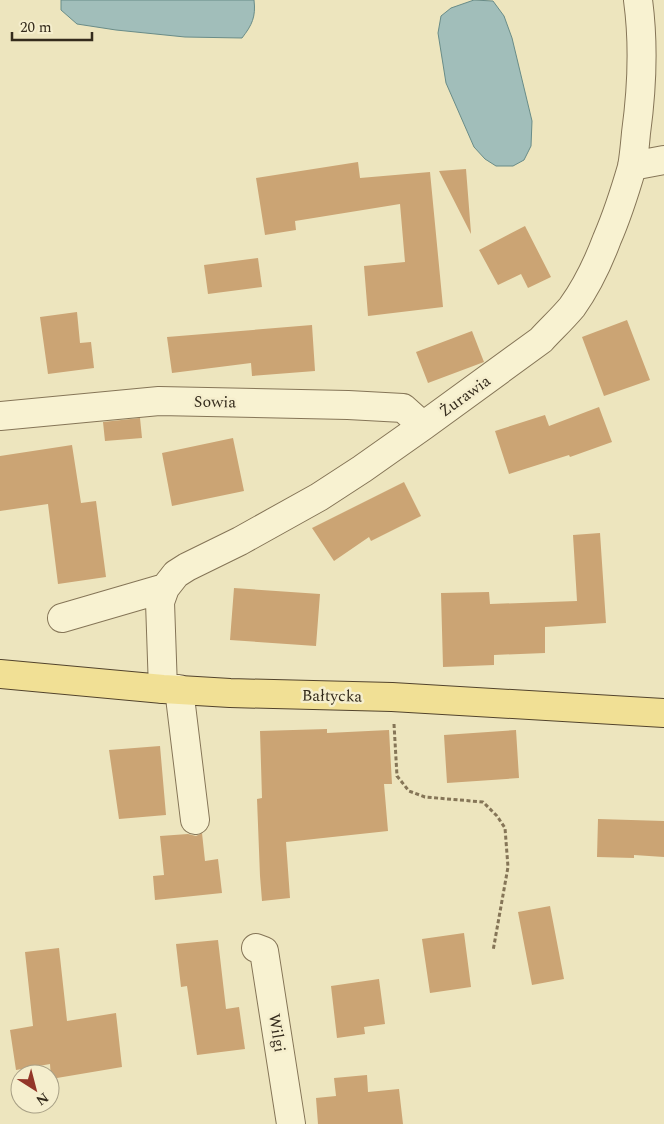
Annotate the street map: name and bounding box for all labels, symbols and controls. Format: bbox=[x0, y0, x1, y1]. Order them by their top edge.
scale bar bbox=[12, 10, 92, 42]
text: 20 m bbox=[20, 16, 52, 39]
street label: Żurawia bbox=[434, 369, 496, 423]
street label: Sowia bbox=[194, 390, 237, 414]
street label: Bałtycka bbox=[302, 683, 363, 709]
street label: Wilgi bbox=[262, 1012, 292, 1054]
north arrow bbox=[10, 1064, 60, 1114]
text: N bbox=[32, 1087, 53, 1111]

